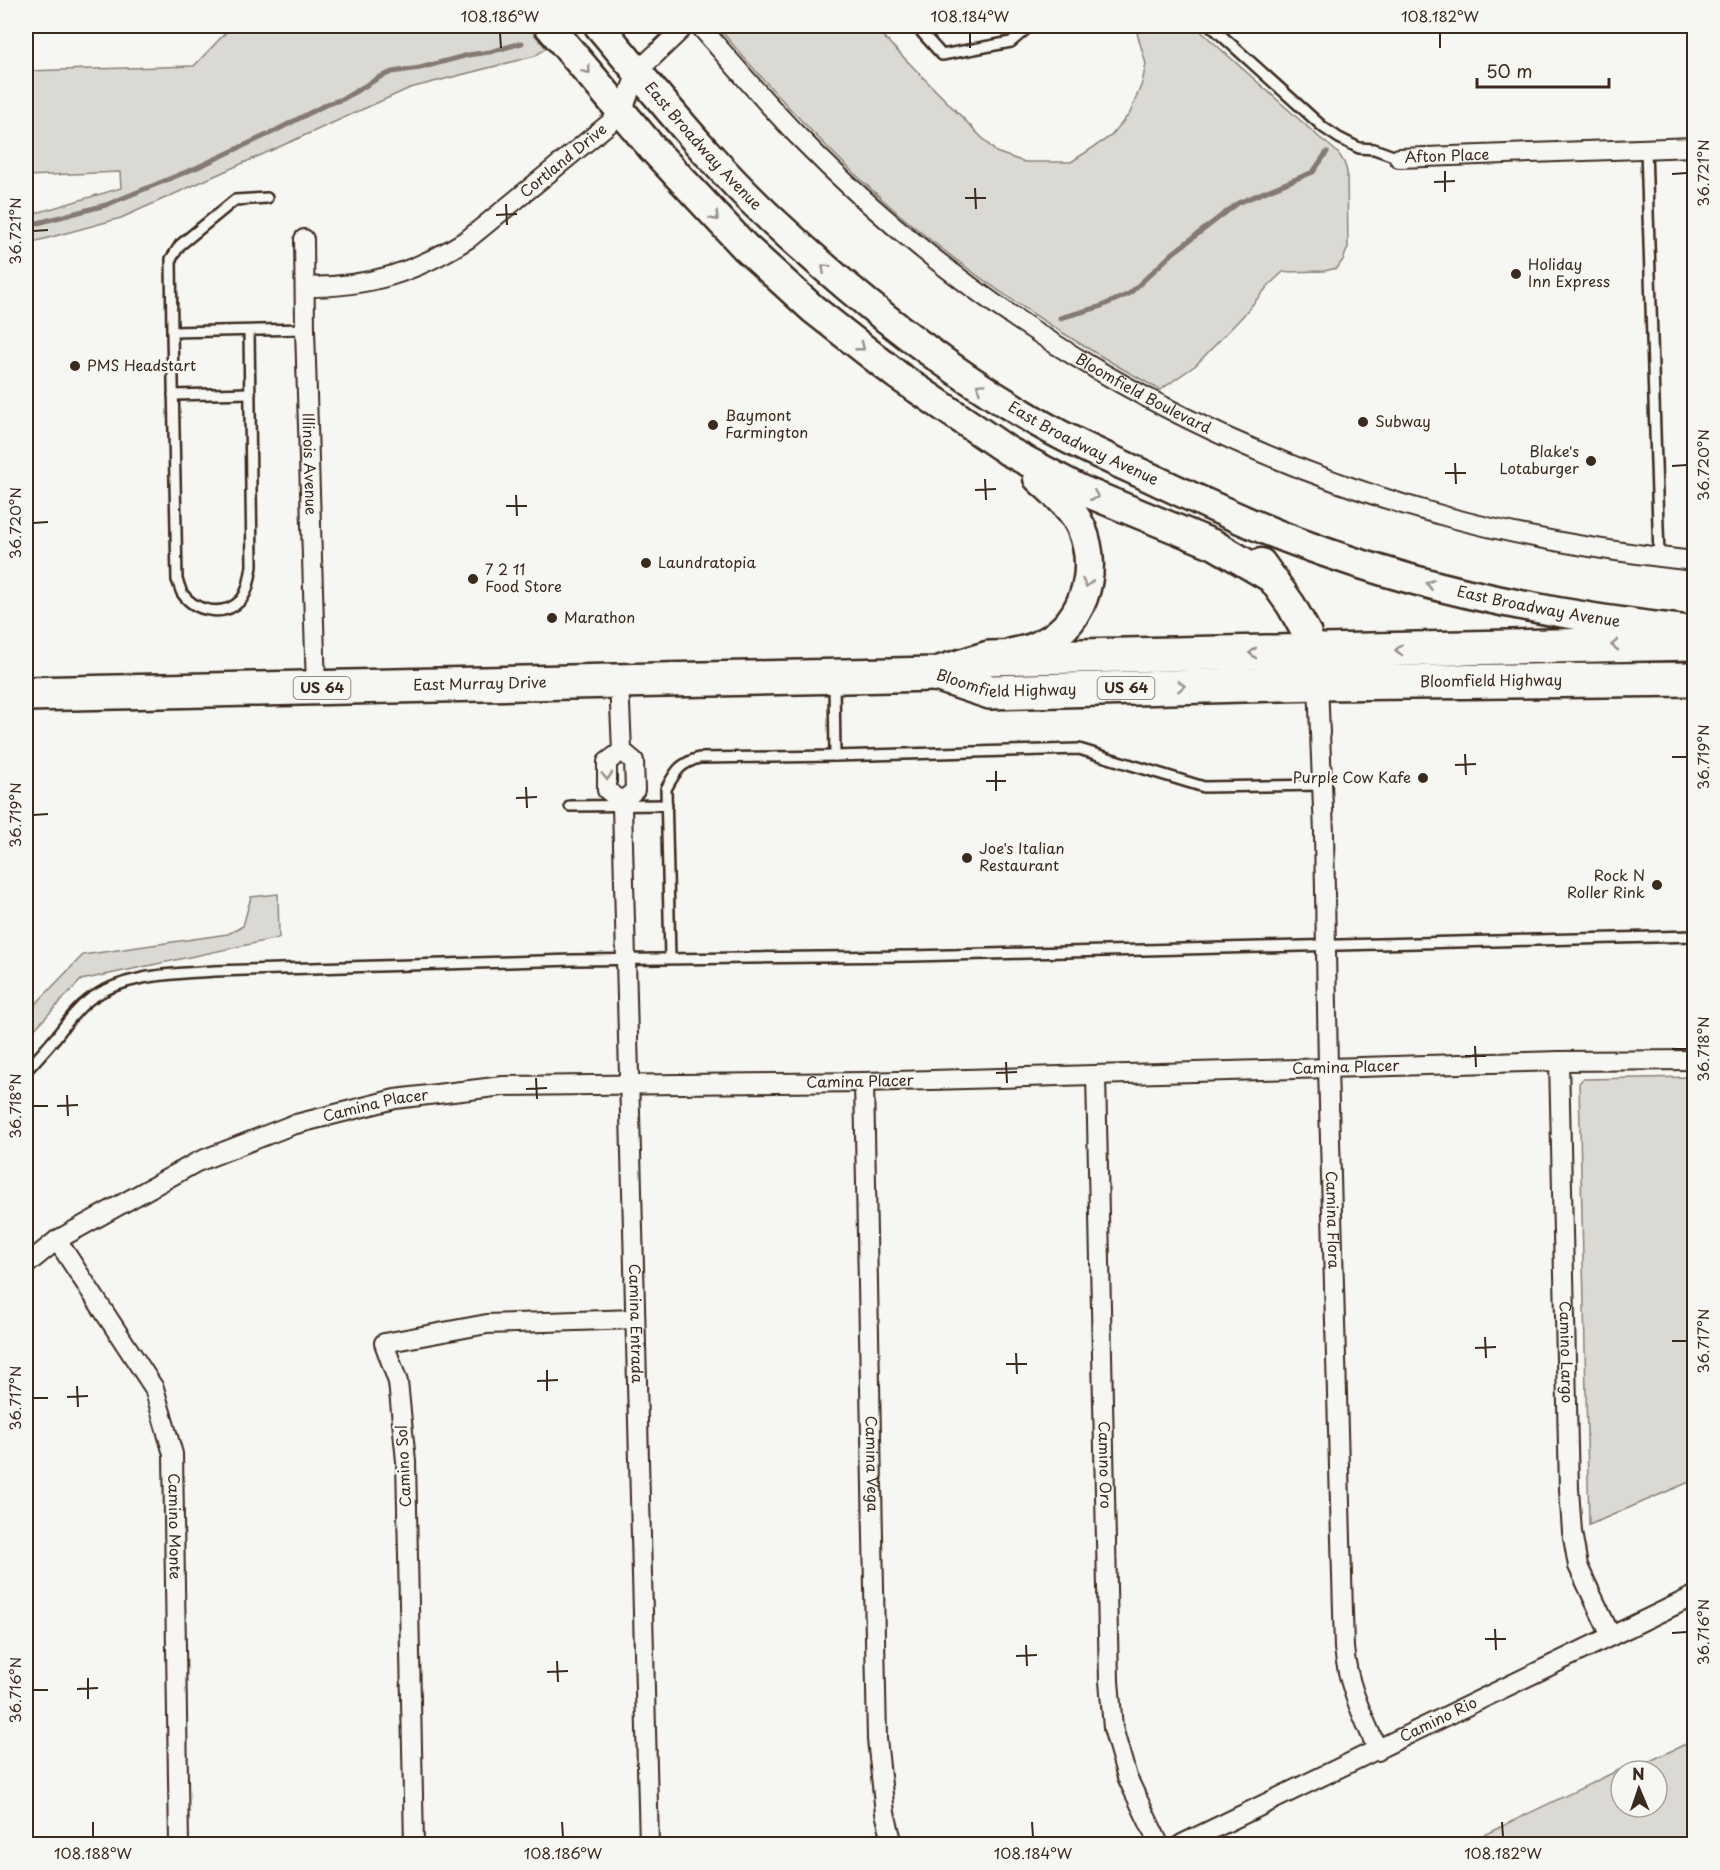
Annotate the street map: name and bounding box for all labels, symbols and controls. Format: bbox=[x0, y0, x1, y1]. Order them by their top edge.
text: 108.186°W bbox=[461, 4, 540, 27]
text: 108.184°W bbox=[931, 4, 1010, 27]
text: 108.182°W bbox=[1401, 4, 1479, 27]
scale bar bbox=[1477, 51, 1609, 89]
text: 50 m bbox=[1486, 57, 1533, 84]
one-way arrow bbox=[579, 64, 590, 75]
street label: East Broadway Avenue bbox=[640, 76, 768, 215]
street label: Cortland Drive bbox=[514, 117, 611, 202]
text: 36.721°N bbox=[1691, 139, 1714, 207]
street label: Afton Place bbox=[1404, 142, 1490, 168]
text: 36.721°N bbox=[3, 197, 26, 265]
one-way arrow bbox=[708, 209, 719, 220]
place label: Holiday Inn Express bbox=[1528, 252, 1610, 292]
one-way arrow bbox=[822, 264, 832, 275]
marker: Holiday Inn Express bbox=[1509, 267, 1523, 281]
one-way arrow bbox=[854, 339, 865, 350]
street label: Bloomfield Boulevard bbox=[1072, 346, 1215, 438]
place label: PMS Headstart bbox=[87, 353, 196, 376]
marker: PMS Headstart bbox=[68, 359, 82, 373]
one-way arrow bbox=[976, 383, 987, 394]
street label: East Broadway Avenue bbox=[1004, 394, 1163, 490]
place label: Baymont Farmington bbox=[725, 403, 808, 443]
place label: Subway bbox=[1375, 409, 1431, 432]
street label: Illinois Avenue bbox=[298, 412, 324, 515]
marker: Subway bbox=[1356, 415, 1370, 429]
marker: Baymont Farmington bbox=[706, 418, 720, 432]
text: 36.720°N bbox=[1691, 429, 1714, 501]
place label: Blake's Lotaburger bbox=[1500, 439, 1579, 479]
marker: Blake's Lotaburger bbox=[1584, 454, 1598, 468]
text: 36.720°N bbox=[3, 487, 26, 559]
one-way arrow bbox=[1089, 489, 1100, 501]
place label: Laundratopia bbox=[658, 550, 756, 573]
marker: Laundratopia bbox=[639, 556, 653, 570]
place label: 7 2 11 Food Store bbox=[485, 557, 562, 597]
marker: 7 2 11 Food Store bbox=[466, 572, 480, 586]
one-way arrow bbox=[1081, 578, 1094, 588]
one-way arrow bbox=[1426, 578, 1436, 591]
street label: East Broadway Avenue bbox=[1455, 578, 1622, 632]
place label: Marathon bbox=[564, 605, 635, 628]
marker: Marathon bbox=[545, 611, 559, 625]
one-way arrow bbox=[1611, 639, 1620, 651]
one-way arrow bbox=[1395, 643, 1404, 656]
one-way arrow bbox=[1249, 646, 1258, 659]
street label: Bloomfield Highway bbox=[934, 662, 1076, 702]
street label: Bloomfield Highway bbox=[1420, 667, 1562, 692]
street label: East Murray Drive bbox=[413, 670, 547, 695]
road number: US 64 bbox=[294, 677, 350, 699]
road number: US 64 bbox=[1098, 677, 1154, 699]
one-way arrow bbox=[1176, 680, 1185, 693]
text: 36.719°N bbox=[1691, 724, 1714, 790]
place label: Purple Cow Kafe bbox=[1293, 765, 1411, 788]
marker: Purple Cow Kafe bbox=[1416, 771, 1430, 785]
one-way arrow bbox=[601, 772, 613, 781]
text: 36.719°N bbox=[3, 782, 26, 848]
place label: Joe's Italian Restaurant bbox=[979, 836, 1065, 876]
marker: Joe's Italian Restaurant bbox=[960, 851, 974, 865]
place label: Rock N Roller Rink bbox=[1567, 863, 1645, 903]
marker: Rock N Roller Rink bbox=[1650, 878, 1664, 892]
text: 36.718°N bbox=[1691, 1016, 1714, 1082]
street label: Camina Placer bbox=[1292, 1053, 1400, 1079]
street label: Camina Placer bbox=[806, 1068, 914, 1093]
text: 36.718°N bbox=[3, 1073, 26, 1139]
street label: Camina Placer bbox=[320, 1082, 429, 1127]
street label: Camina Flora bbox=[1321, 1170, 1347, 1270]
street label: Camina Entrada bbox=[624, 1263, 650, 1384]
street label: Camino Largo bbox=[1555, 1301, 1580, 1403]
text: 36.717°N bbox=[1691, 1308, 1714, 1374]
text: 36.717°N bbox=[3, 1365, 26, 1431]
street label: Camina Vega bbox=[861, 1415, 886, 1513]
street label: Camino Oro bbox=[1093, 1421, 1118, 1509]
street label: Camino Sol bbox=[389, 1424, 416, 1508]
street label: Camino Monte bbox=[163, 1473, 188, 1580]
text: 36.716°N bbox=[1691, 1599, 1714, 1665]
text: 36.716°N bbox=[3, 1657, 26, 1723]
street label: Camino Rio bbox=[1395, 1690, 1481, 1747]
north arrow bbox=[1609, 1759, 1669, 1819]
text: N bbox=[1632, 1761, 1645, 1785]
text: 108.188°W bbox=[54, 1841, 133, 1864]
text: 108.186°W bbox=[524, 1841, 603, 1864]
text: 108.184°W bbox=[994, 1841, 1073, 1864]
text: 108.182°W bbox=[1464, 1841, 1542, 1864]

